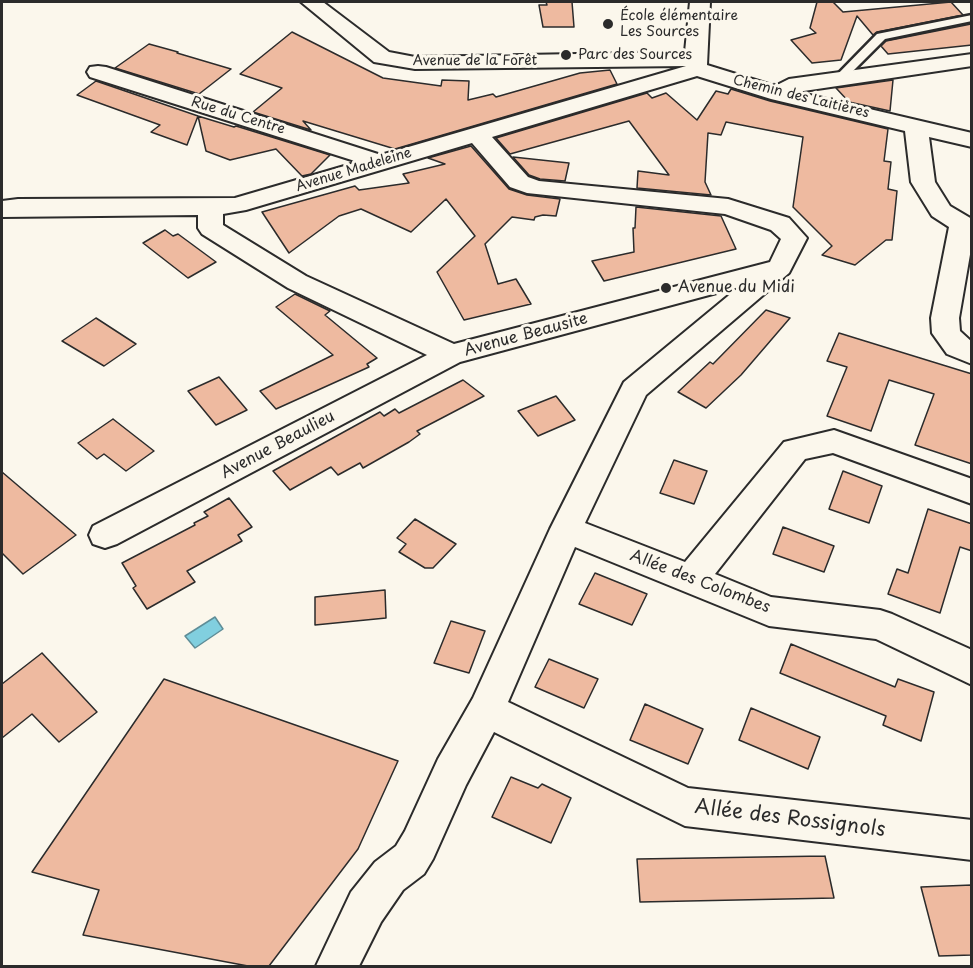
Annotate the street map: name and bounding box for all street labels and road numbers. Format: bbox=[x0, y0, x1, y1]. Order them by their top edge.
street label: Avenue de la Forêt bbox=[413, 53, 537, 69]
street label: Chemin des Laitières bbox=[731, 72, 871, 122]
street label: Rue du Centre bbox=[189, 94, 287, 138]
street label: Avenue Madeleine bbox=[294, 144, 414, 196]
street label: Avenue Beausite bbox=[462, 309, 590, 361]
street label: Avenue Beaulieu bbox=[218, 407, 338, 483]
street label: Allée des Colombes bbox=[627, 546, 773, 618]
street label: Allée des Rossignols bbox=[693, 795, 887, 843]

